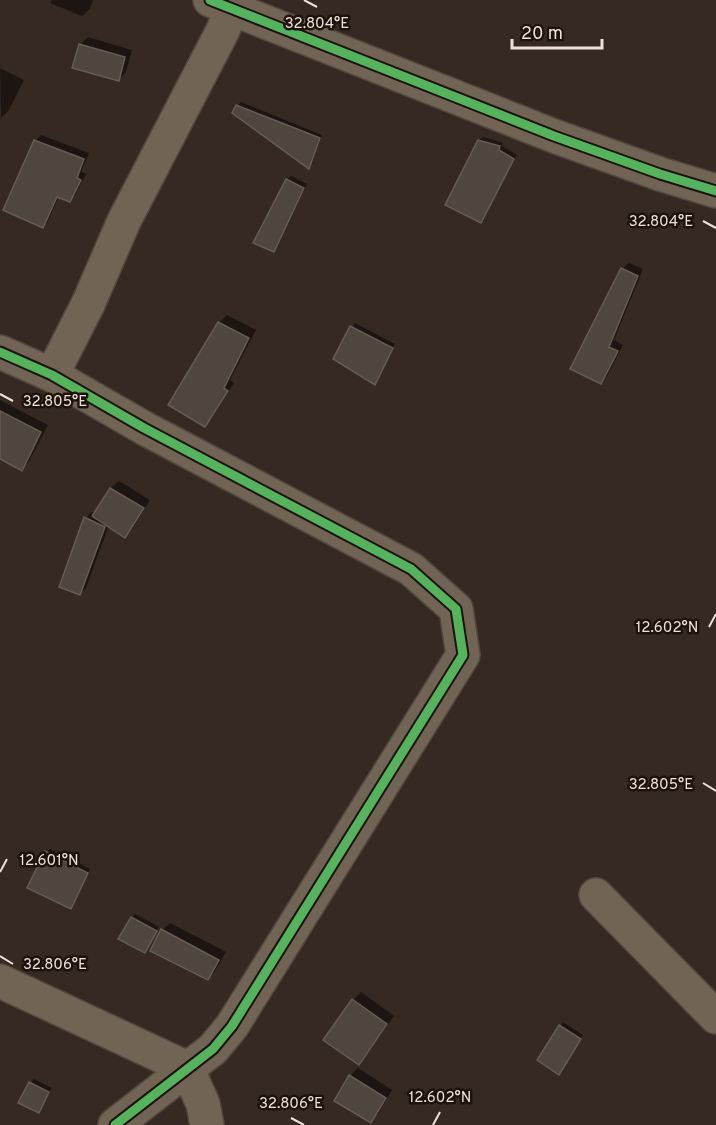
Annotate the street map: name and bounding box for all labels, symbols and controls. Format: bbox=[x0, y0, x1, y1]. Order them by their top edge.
scale bar bbox=[512, 12, 602, 50]
text: 32.804°E bbox=[285, 15, 349, 34]
text: 20 m bbox=[521, 23, 563, 46]
text: 32.804°E bbox=[629, 213, 693, 232]
text: 32.805°E bbox=[23, 393, 87, 412]
text: 12.602°N bbox=[636, 619, 698, 638]
text: 32.805°E bbox=[629, 776, 693, 795]
text: 12.601°N bbox=[19, 852, 79, 871]
text: 32.806°E bbox=[23, 956, 87, 975]
text: 12.602°N bbox=[409, 1089, 471, 1108]
text: 32.806°E bbox=[259, 1095, 323, 1114]

